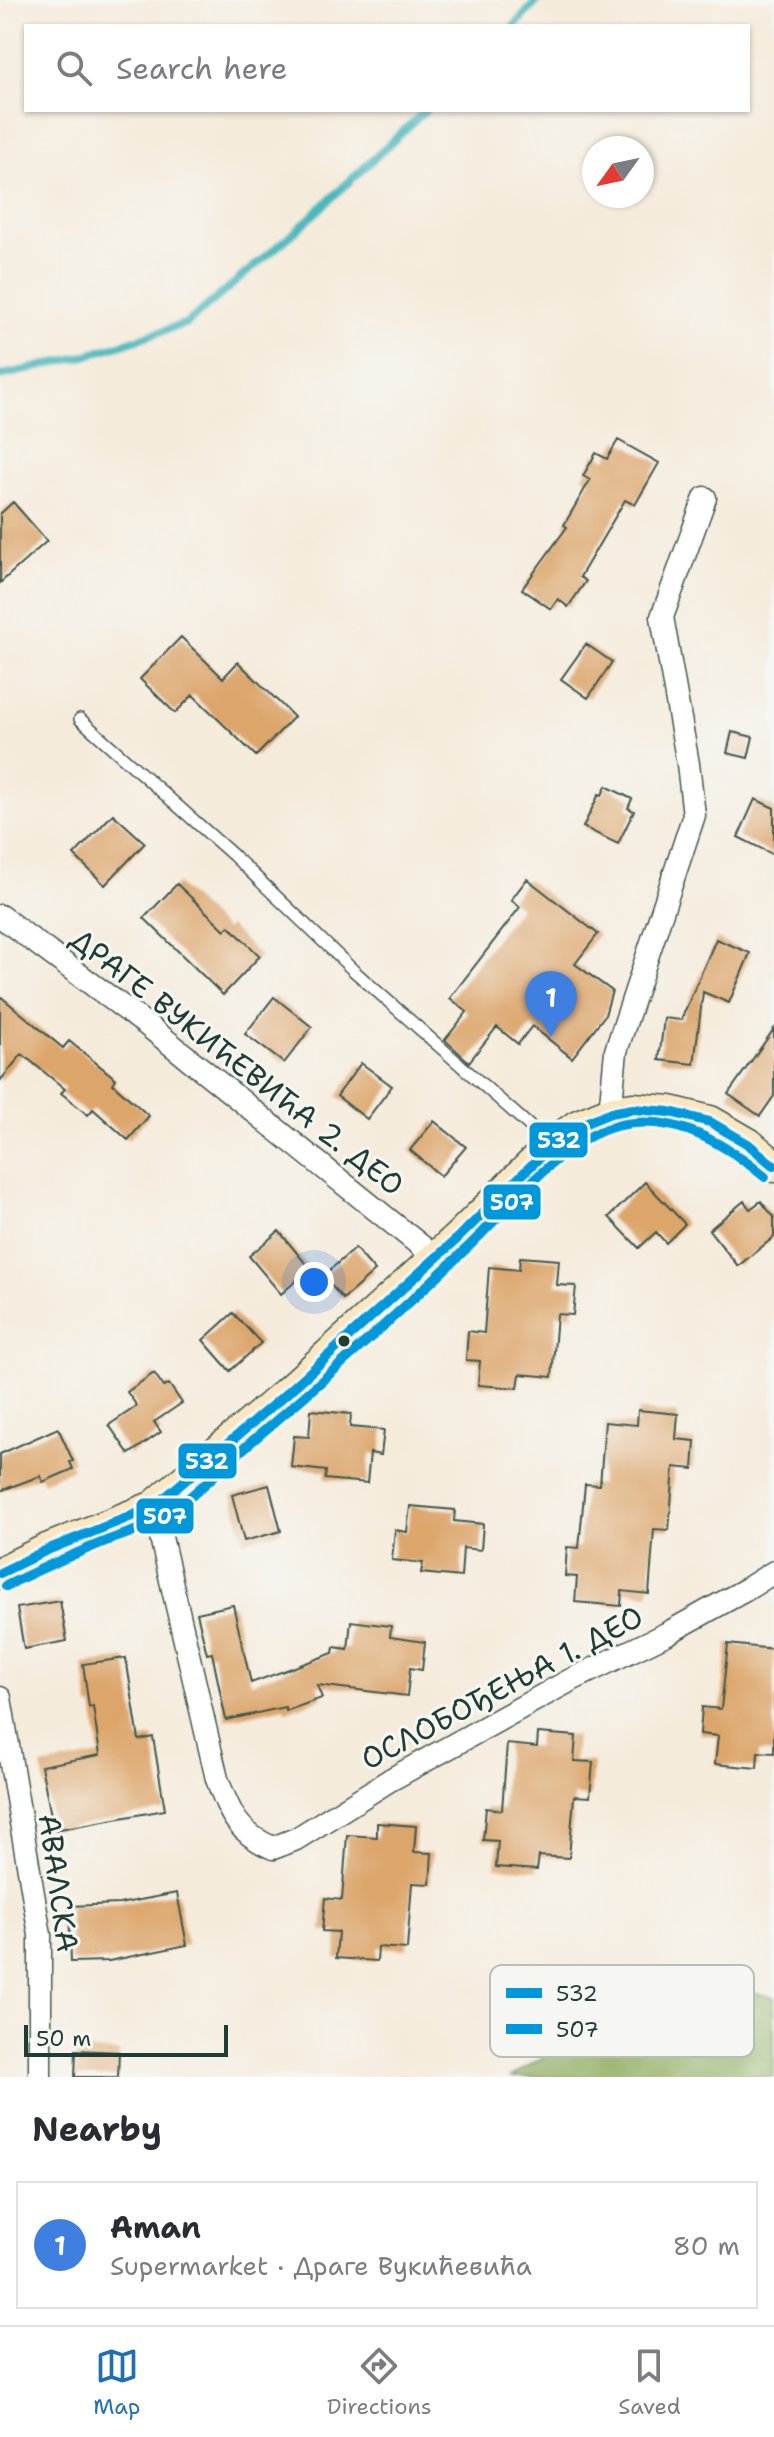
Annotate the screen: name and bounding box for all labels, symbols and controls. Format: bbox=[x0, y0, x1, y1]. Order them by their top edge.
search box bbox=[24, 24, 750, 112]
icon: search bbox=[52, 46, 96, 90]
text: Search here bbox=[116, 48, 287, 89]
north arrow bbox=[582, 136, 654, 208]
street label: ДРАГЕ ВУКИЋЕВИЋА 2. ДЕО bbox=[62, 918, 413, 1205]
pin: 1 bbox=[525, 971, 577, 1037]
line badge: 532 bbox=[528, 1121, 589, 1159]
text: 532 bbox=[537, 1126, 581, 1155]
line badge: 507 bbox=[482, 1183, 542, 1221]
text: 507 bbox=[490, 1188, 534, 1217]
your location bbox=[294, 1262, 334, 1302]
unlabelled marker bbox=[336, 1333, 352, 1349]
line badge: 532 bbox=[177, 1442, 238, 1480]
text: 532 bbox=[185, 1447, 229, 1476]
line badge: 507 bbox=[135, 1497, 195, 1535]
text: 507 bbox=[143, 1502, 187, 1531]
street label: ОСЛОБОЂЕЊА 1. ДЕО bbox=[353, 1596, 650, 1779]
street label: АВАЛСКА bbox=[28, 1811, 88, 1955]
legend bbox=[490, 1965, 754, 2057]
text: 532 bbox=[556, 1979, 598, 2008]
text: 507 bbox=[556, 2015, 599, 2044]
scale bar bbox=[24, 2021, 228, 2057]
text: 50 m bbox=[36, 2024, 91, 2053]
text: Nearby bbox=[32, 2106, 162, 2152]
text: Aman bbox=[110, 2207, 201, 2248]
text: 1 bbox=[54, 2228, 66, 2263]
text: 80 m bbox=[673, 2228, 740, 2263]
text: Supermarket · Драге Вукићевића bbox=[110, 2248, 532, 2283]
tab: Map bbox=[93, 2344, 140, 2421]
tab: Directions bbox=[327, 2344, 432, 2421]
tab: Saved bbox=[618, 2344, 681, 2421]

